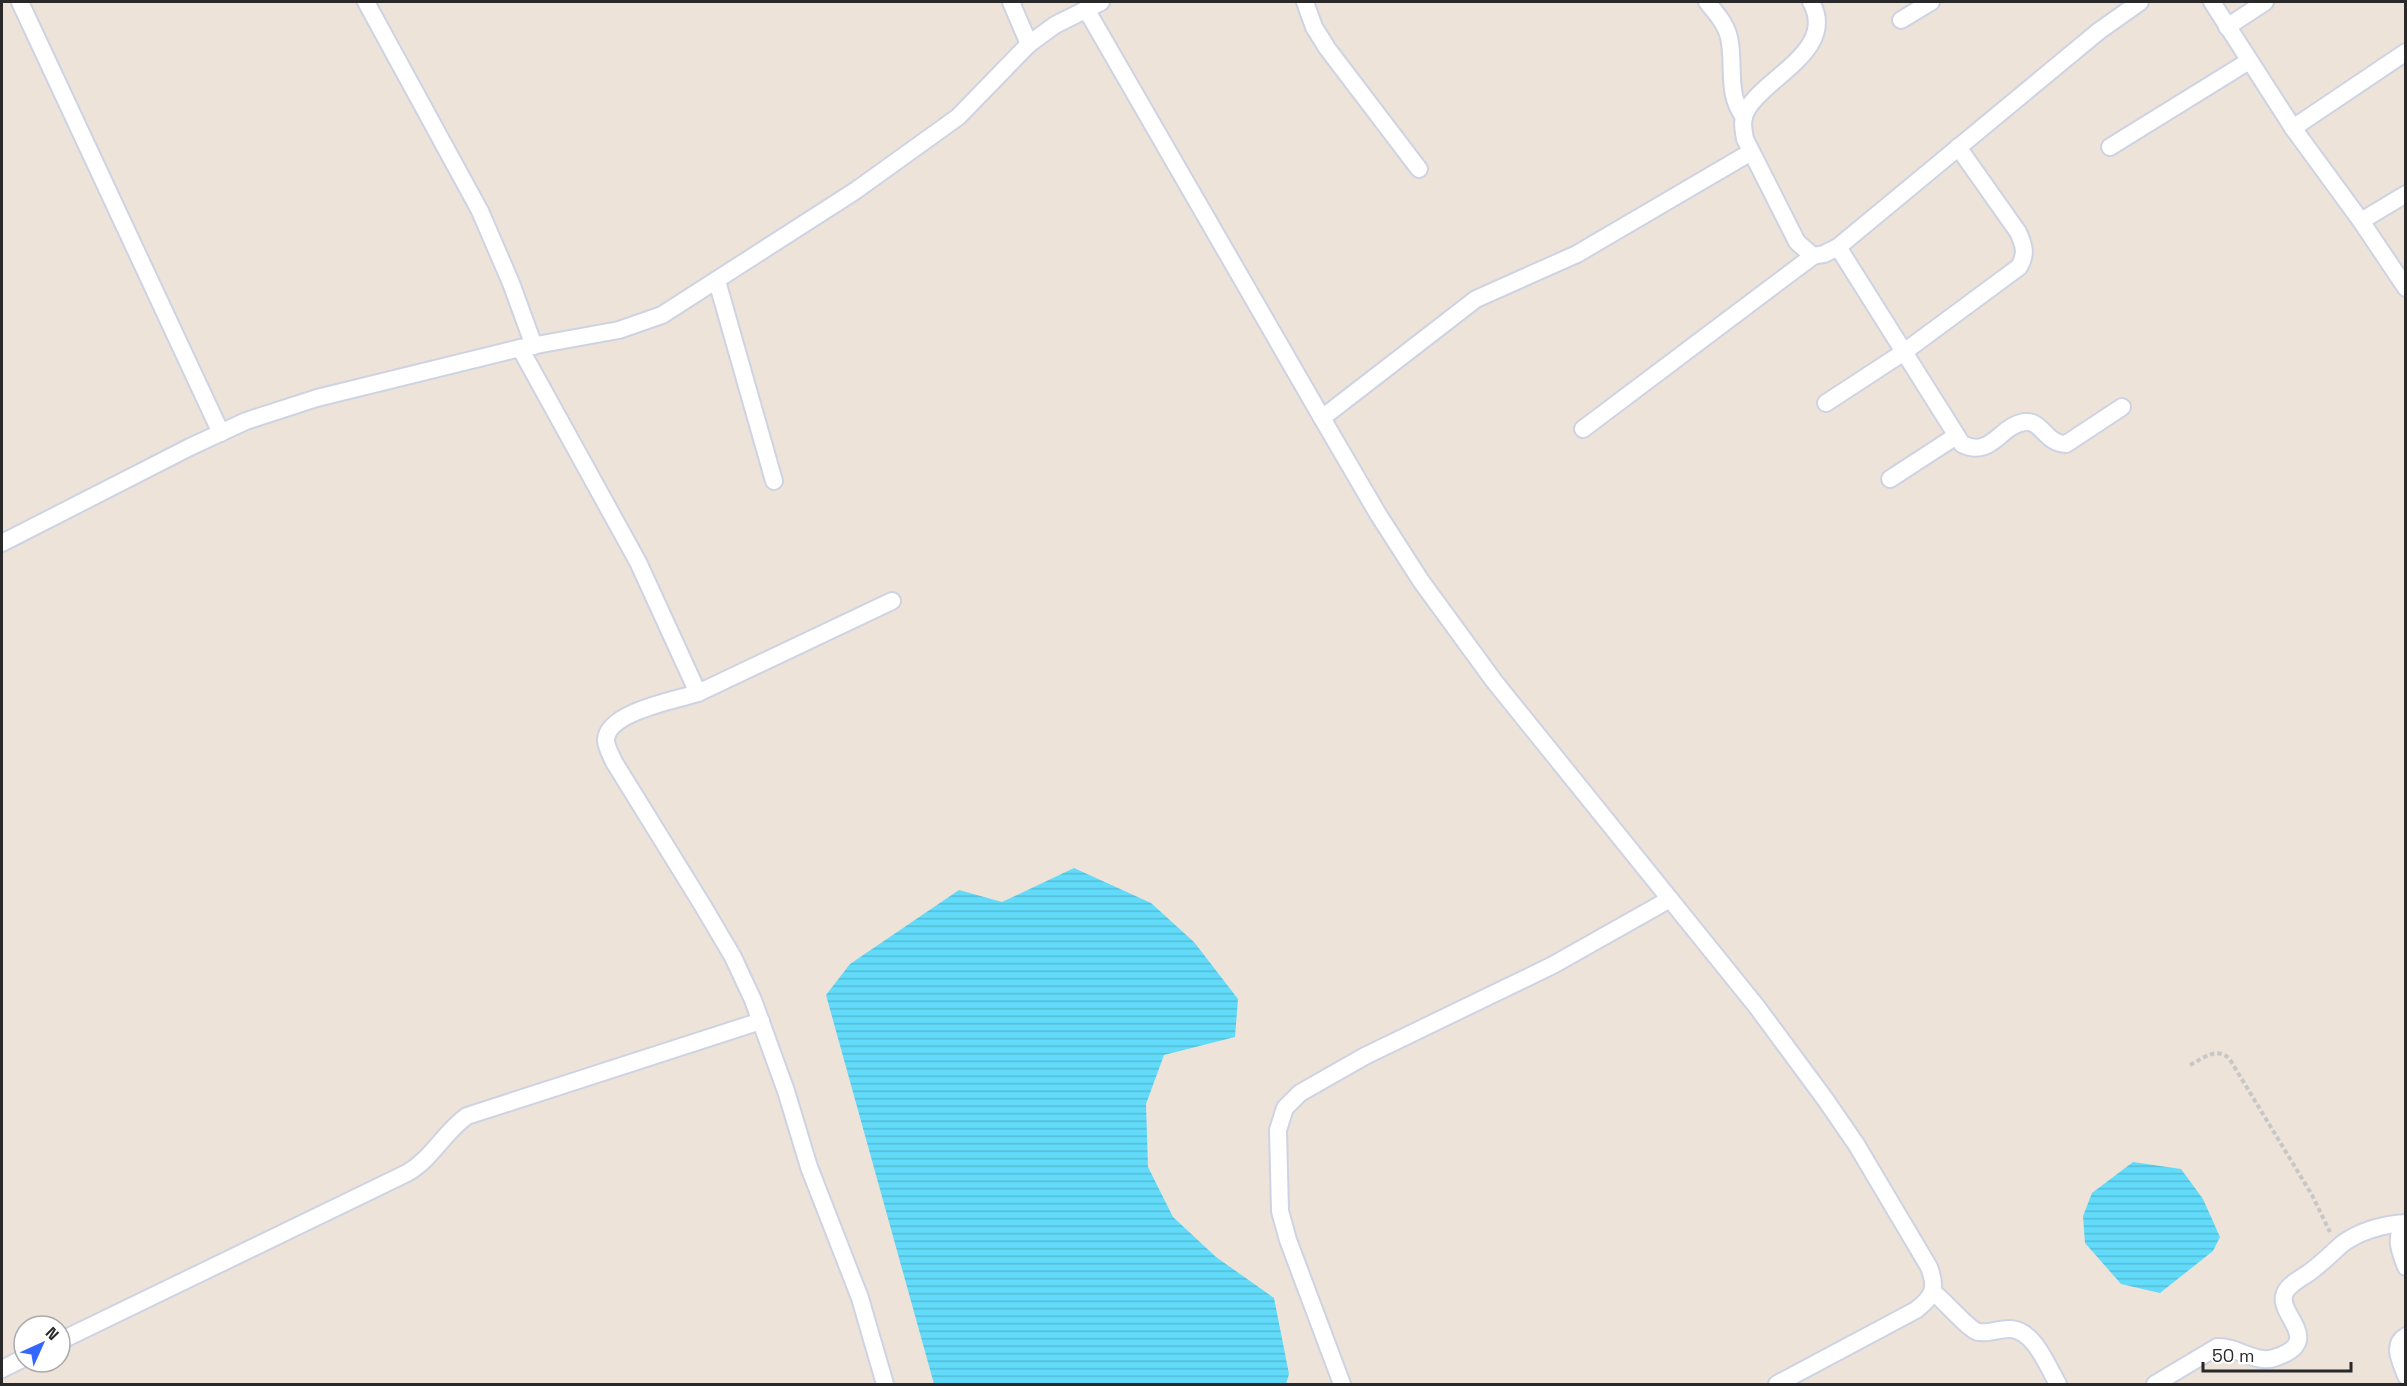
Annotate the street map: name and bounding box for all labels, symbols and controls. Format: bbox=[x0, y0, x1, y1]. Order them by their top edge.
north arrow bbox=[12, 1314, 72, 1374]
text: N bbox=[41, 1323, 63, 1345]
scale bar bbox=[2203, 1335, 2352, 1373]
text: 50 m bbox=[2212, 1344, 2254, 1367]

